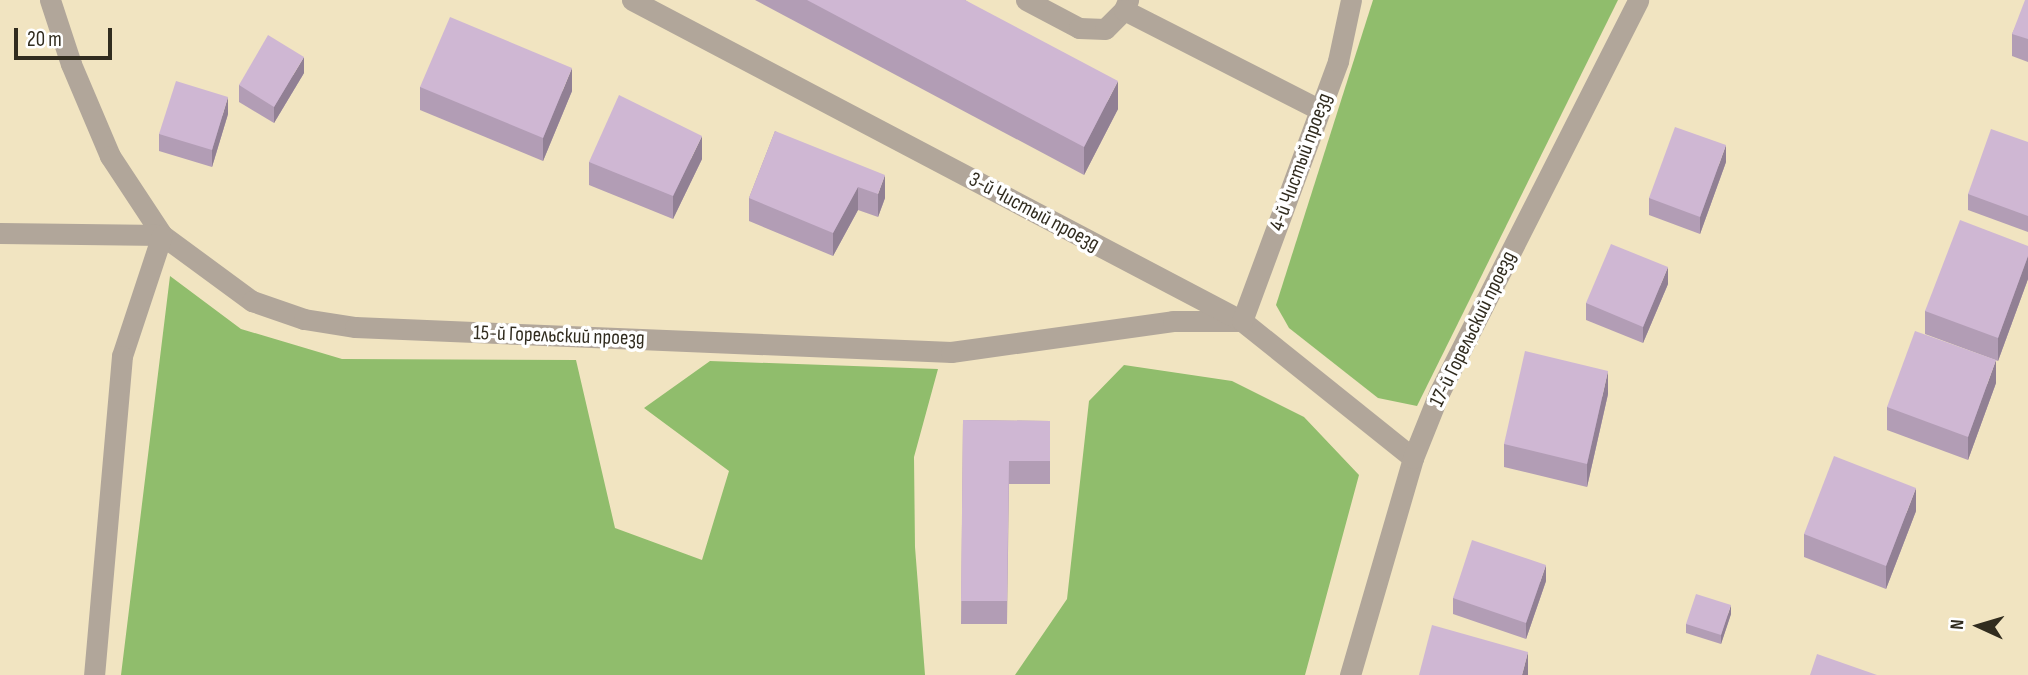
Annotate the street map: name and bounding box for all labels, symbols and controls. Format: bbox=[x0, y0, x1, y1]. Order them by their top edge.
scale bar bbox=[18, 14, 116, 58]
text: 20 m bbox=[27, 27, 62, 52]
street label: 4-й Чистый проезд bbox=[1264, 90, 1338, 234]
street label: 3-й Чистый проезд bbox=[964, 167, 1104, 257]
street label: 17-й Горельский проезд bbox=[1424, 247, 1522, 411]
street label: 15-й Горельский проезд bbox=[473, 320, 645, 352]
north arrow bbox=[1944, 591, 2014, 661]
text: N bbox=[1946, 619, 1969, 630]

